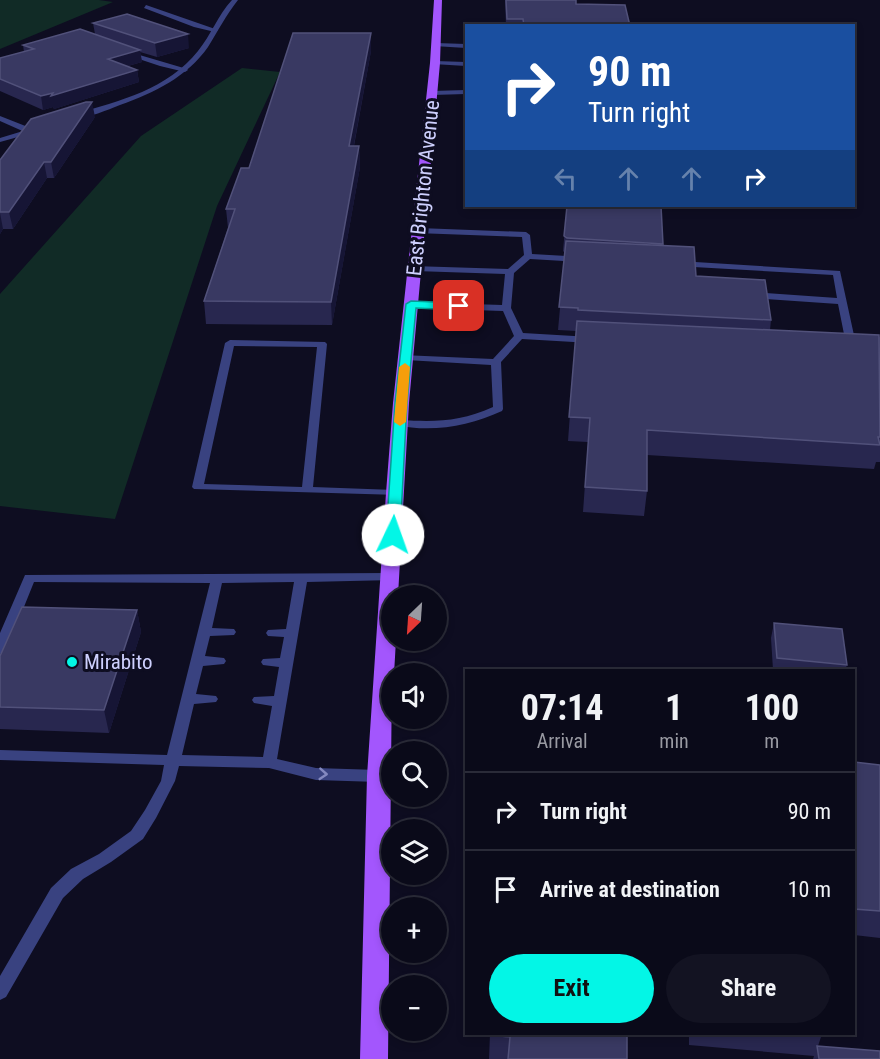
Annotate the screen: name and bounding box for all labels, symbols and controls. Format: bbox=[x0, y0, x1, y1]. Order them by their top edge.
text: 90 m bbox=[588, 47, 671, 96]
icon: right bbox=[489, 48, 567, 126]
text: Turn right bbox=[588, 97, 690, 129]
street label: East Brighton Avenue bbox=[402, 99, 444, 277]
icon: left bbox=[549, 162, 582, 195]
icon: ahead bbox=[612, 162, 645, 195]
icon: ahead bbox=[675, 162, 708, 195]
icon: right bbox=[738, 162, 771, 195]
pin bbox=[433, 280, 484, 331]
icon: arrive bbox=[442, 289, 475, 322]
position arrow bbox=[361, 503, 425, 567]
north arrow bbox=[381, 585, 447, 651]
map controls bbox=[381, 585, 447, 1041]
place label: Mirabito bbox=[84, 650, 152, 674]
marker: Mirabito bbox=[65, 655, 79, 669]
button: sound bbox=[381, 663, 447, 729]
text: 07:14 bbox=[521, 687, 603, 729]
text: 1 bbox=[665, 687, 683, 729]
text: 100 bbox=[745, 687, 799, 729]
text: Arrival bbox=[537, 729, 588, 753]
text: min bbox=[659, 729, 689, 753]
text: m bbox=[764, 729, 779, 753]
button: search bbox=[381, 741, 447, 807]
one-way arrow bbox=[319, 767, 328, 780]
icon: right bbox=[489, 795, 522, 828]
text: Turn right bbox=[540, 799, 627, 824]
text: 90 m bbox=[788, 799, 831, 824]
button: layers bbox=[381, 819, 447, 885]
icon: arrive bbox=[489, 873, 522, 906]
text: Arrive at destination bbox=[540, 877, 720, 902]
text: 10 m bbox=[788, 877, 831, 902]
button: + bbox=[381, 897, 447, 963]
button: Exit bbox=[489, 954, 654, 1023]
button: Share bbox=[666, 954, 831, 1023]
button: − bbox=[381, 975, 447, 1041]

